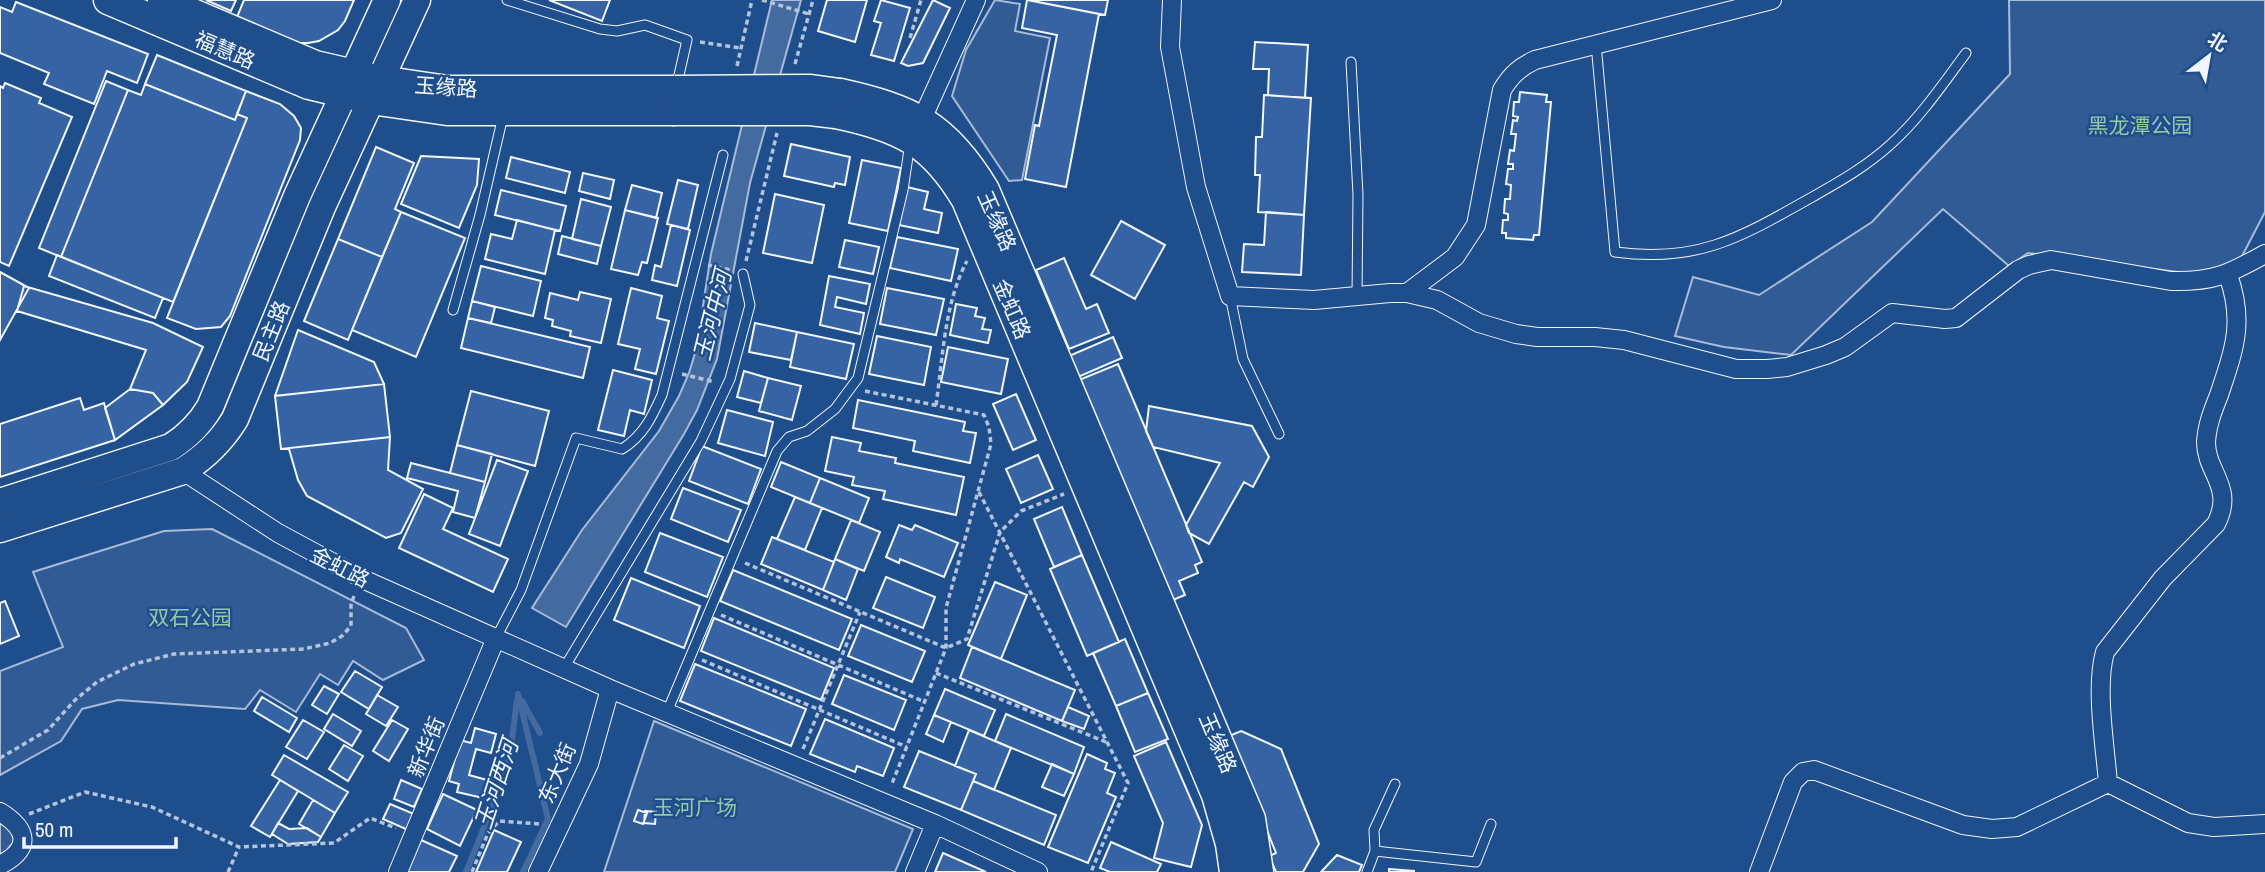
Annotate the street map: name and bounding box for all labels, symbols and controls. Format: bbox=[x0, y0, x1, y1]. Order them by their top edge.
north arrow bbox=[2174, 21, 2244, 91]
street label: 福慧路 bbox=[190, 24, 260, 76]
text: 北 bbox=[2203, 25, 2233, 57]
street label: 玉缘路 bbox=[414, 70, 478, 104]
park label: 黑龙潭公园 bbox=[2088, 111, 2193, 140]
street label: 玉缘路 bbox=[971, 186, 1023, 256]
water label: 玉河中河 bbox=[686, 263, 739, 363]
street label: 金虹路 bbox=[986, 274, 1038, 344]
street label: 民主路 bbox=[246, 296, 296, 366]
street label: 金虹路 bbox=[305, 540, 375, 594]
park label: 双石公园 bbox=[148, 603, 232, 632]
street label: 玉缘路 bbox=[1192, 708, 1244, 778]
street label: 新华街 bbox=[401, 712, 451, 782]
water label: 玉河西河 bbox=[467, 732, 526, 833]
street label: 东大街 bbox=[531, 738, 583, 808]
park label: 玉河广场 bbox=[653, 793, 737, 822]
scale bar bbox=[24, 806, 177, 850]
text: 50 m bbox=[35, 815, 73, 844]

